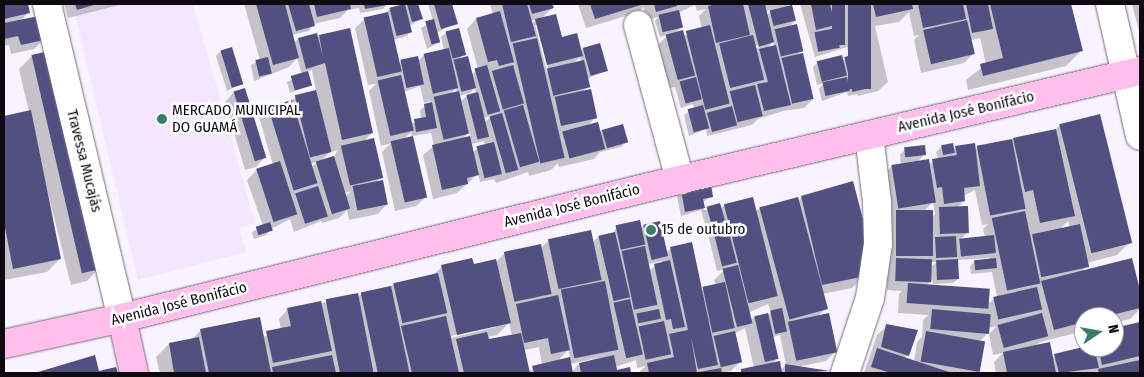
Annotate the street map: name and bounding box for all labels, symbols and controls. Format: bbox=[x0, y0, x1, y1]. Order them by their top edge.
street label: Avenida José Bonifácio bbox=[896, 88, 1036, 136]
place label: MERCADO MUNICIPAL DO GUAMÁ bbox=[172, 101, 300, 136]
street label: Travessa Mucajás bbox=[63, 108, 105, 214]
marker: MERCADO MUNICIPAL DO GUAMÁ bbox=[156, 113, 168, 125]
street label: Avenida José Bonifácio bbox=[502, 180, 642, 232]
place label: 15 de outubro bbox=[661, 221, 745, 239]
marker: 15 de outubro bbox=[645, 224, 657, 236]
street label: Avenida José Bonifácio bbox=[109, 278, 249, 330]
north arrow bbox=[1074, 307, 1124, 357]
text: N bbox=[1104, 323, 1122, 335]

